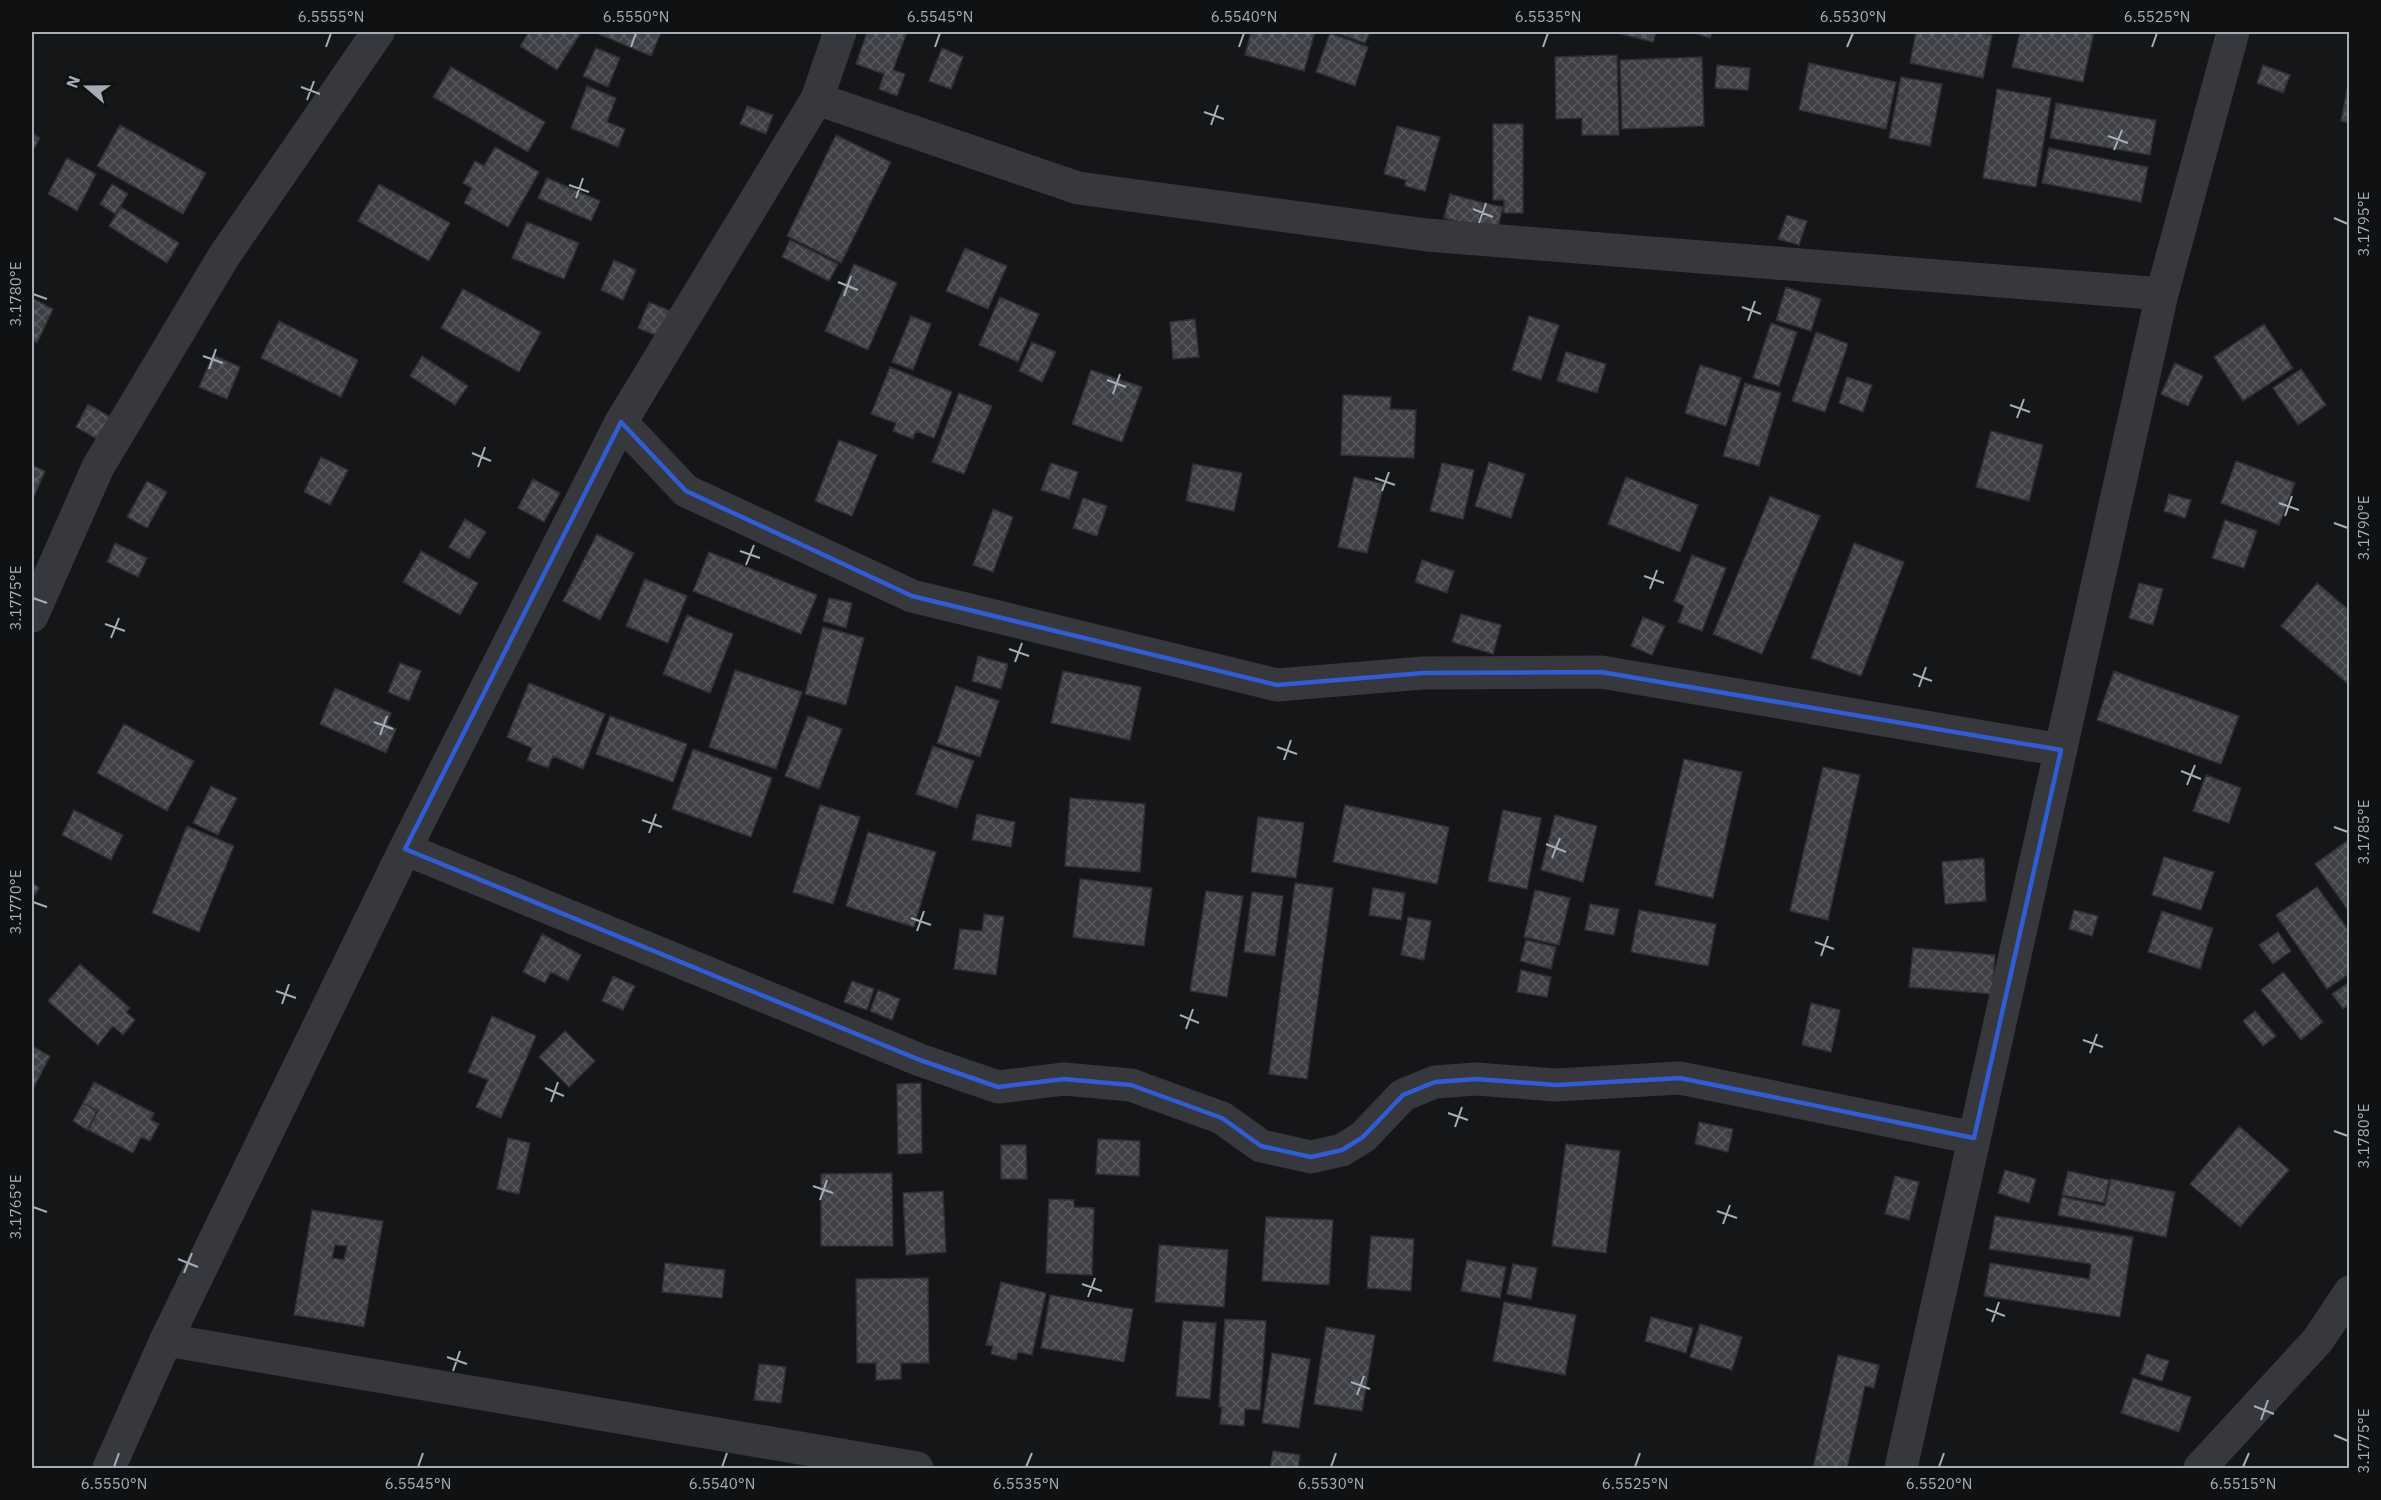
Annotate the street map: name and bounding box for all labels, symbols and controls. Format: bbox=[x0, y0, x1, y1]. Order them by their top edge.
text: 6.5555°N bbox=[298, 7, 364, 26]
text: 6.5550°N bbox=[603, 7, 669, 26]
text: 6.5545°N bbox=[907, 7, 973, 26]
text: 6.5540°N bbox=[1211, 7, 1277, 26]
text: 6.5535°N bbox=[1515, 7, 1581, 26]
text: 6.5530°N bbox=[1820, 7, 1886, 26]
text: 6.5525°N bbox=[2124, 7, 2190, 26]
north arrow bbox=[57, 57, 117, 117]
text: N bbox=[62, 73, 84, 91]
text: 3.1795°E bbox=[2354, 192, 2373, 256]
text: 3.1780°E bbox=[6, 262, 25, 326]
text: 3.1790°E bbox=[2354, 496, 2373, 560]
text: 3.1775°E bbox=[6, 566, 25, 630]
text: 3.1785°E bbox=[2354, 800, 2373, 864]
text: 3.1770°E bbox=[6, 870, 25, 934]
text: 3.1780°E bbox=[2354, 1104, 2373, 1168]
text: 3.1765°E bbox=[6, 1175, 25, 1239]
text: 3.1775°E bbox=[2354, 1409, 2373, 1473]
text: 6.5550°N bbox=[81, 1474, 147, 1493]
text: 6.5545°N bbox=[385, 1474, 451, 1493]
text: 6.5540°N bbox=[689, 1474, 755, 1493]
text: 6.5535°N bbox=[993, 1474, 1059, 1493]
text: 6.5530°N bbox=[1298, 1474, 1364, 1493]
text: 6.5525°N bbox=[1602, 1474, 1668, 1493]
text: 6.5520°N bbox=[1906, 1474, 1972, 1493]
text: 6.5515°N bbox=[2210, 1474, 2276, 1493]

